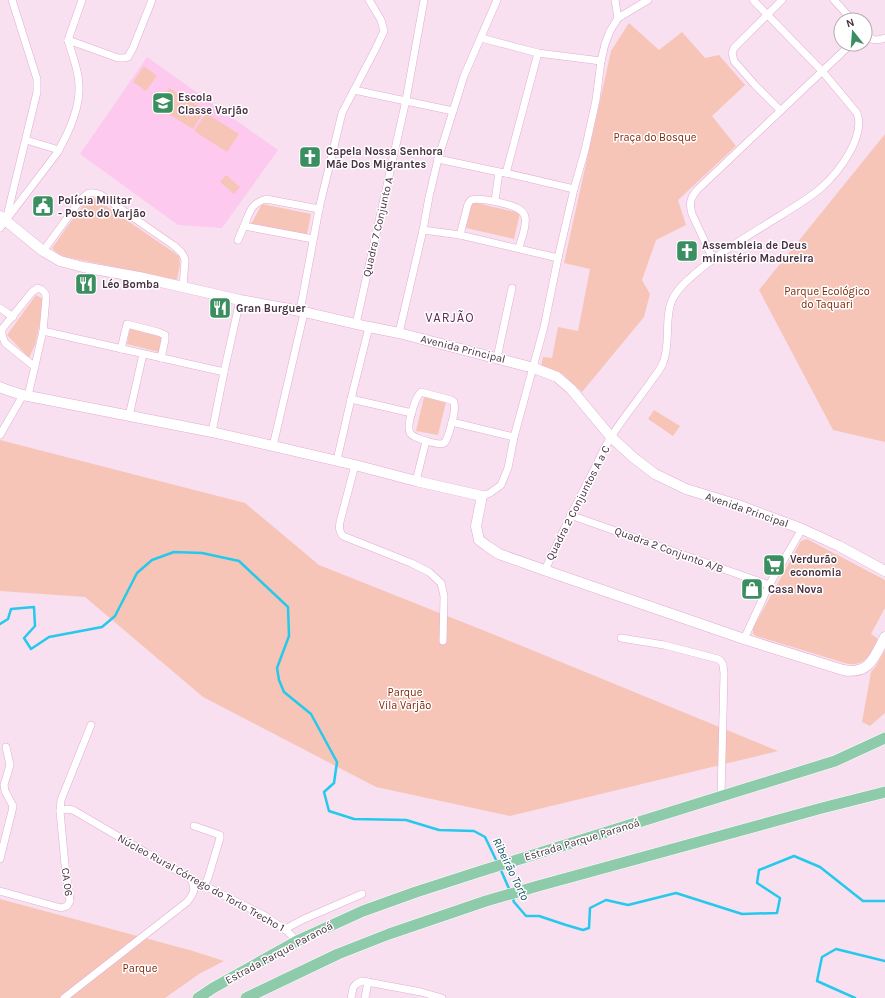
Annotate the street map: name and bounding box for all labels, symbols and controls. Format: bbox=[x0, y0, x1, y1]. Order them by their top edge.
north arrow bbox=[833, 12, 873, 52]
text: N bbox=[845, 16, 856, 30]
school or university icon: Escola Classe Varjão bbox=[150, 90, 176, 116]
place label: Escola Classe Varjão bbox=[178, 91, 248, 117]
park label: Praça do Bosque bbox=[614, 131, 697, 144]
church icon: Capela Nossa Senhora Mãe Dos Migrantes bbox=[297, 144, 323, 170]
place label: Capela Nossa Senhora Mãe Dos Migrantes bbox=[326, 145, 443, 171]
street label: Quadra 7 Conjunto A bbox=[360, 175, 396, 278]
public building icon: Polícia Militar - Posto do Varjão bbox=[30, 193, 56, 219]
place label: Polícia Militar - Posto do Varjão bbox=[58, 194, 146, 220]
church icon: Assembleia de Deus ministério Madureira bbox=[674, 238, 700, 264]
place label: Assembleia de Deus ministério Madureira bbox=[702, 239, 814, 265]
restaurant icon: Léo Bomba bbox=[73, 271, 99, 297]
place label: Léo Bomba bbox=[102, 278, 159, 291]
park label: Parque Ecológico do Taquari bbox=[784, 285, 870, 311]
restaurant icon: Gran Burguer bbox=[207, 295, 233, 321]
place label: Gran Burguer bbox=[236, 302, 306, 315]
district label: VARJÃO bbox=[425, 310, 475, 325]
street label: Avenida Principal bbox=[419, 332, 507, 366]
street label: Quadra 2 Conjuntos A a C bbox=[543, 443, 613, 563]
street label: Avenida Principal bbox=[704, 490, 790, 530]
street label: Quadra 2 Conjunto A/B bbox=[613, 524, 725, 576]
supermarket icon: Verdurão economia bbox=[761, 552, 787, 578]
place label: Verdurão economia bbox=[790, 553, 841, 579]
shop icon: Casa Nova bbox=[739, 576, 765, 602]
place label: Casa Nova bbox=[768, 583, 823, 596]
park label: Parque Vila Varjão bbox=[379, 686, 431, 712]
street label: Estrada Parque Paranoá bbox=[523, 816, 641, 864]
street label: Núcleo Rural Córrego do Torto Trecho 1 bbox=[115, 832, 287, 934]
water label: Ribeirão Torto bbox=[490, 835, 532, 903]
street label: CA 06 bbox=[59, 867, 75, 897]
street label: Estrada Parque Paranoá bbox=[223, 919, 335, 987]
park label: Parque bbox=[123, 962, 158, 975]

